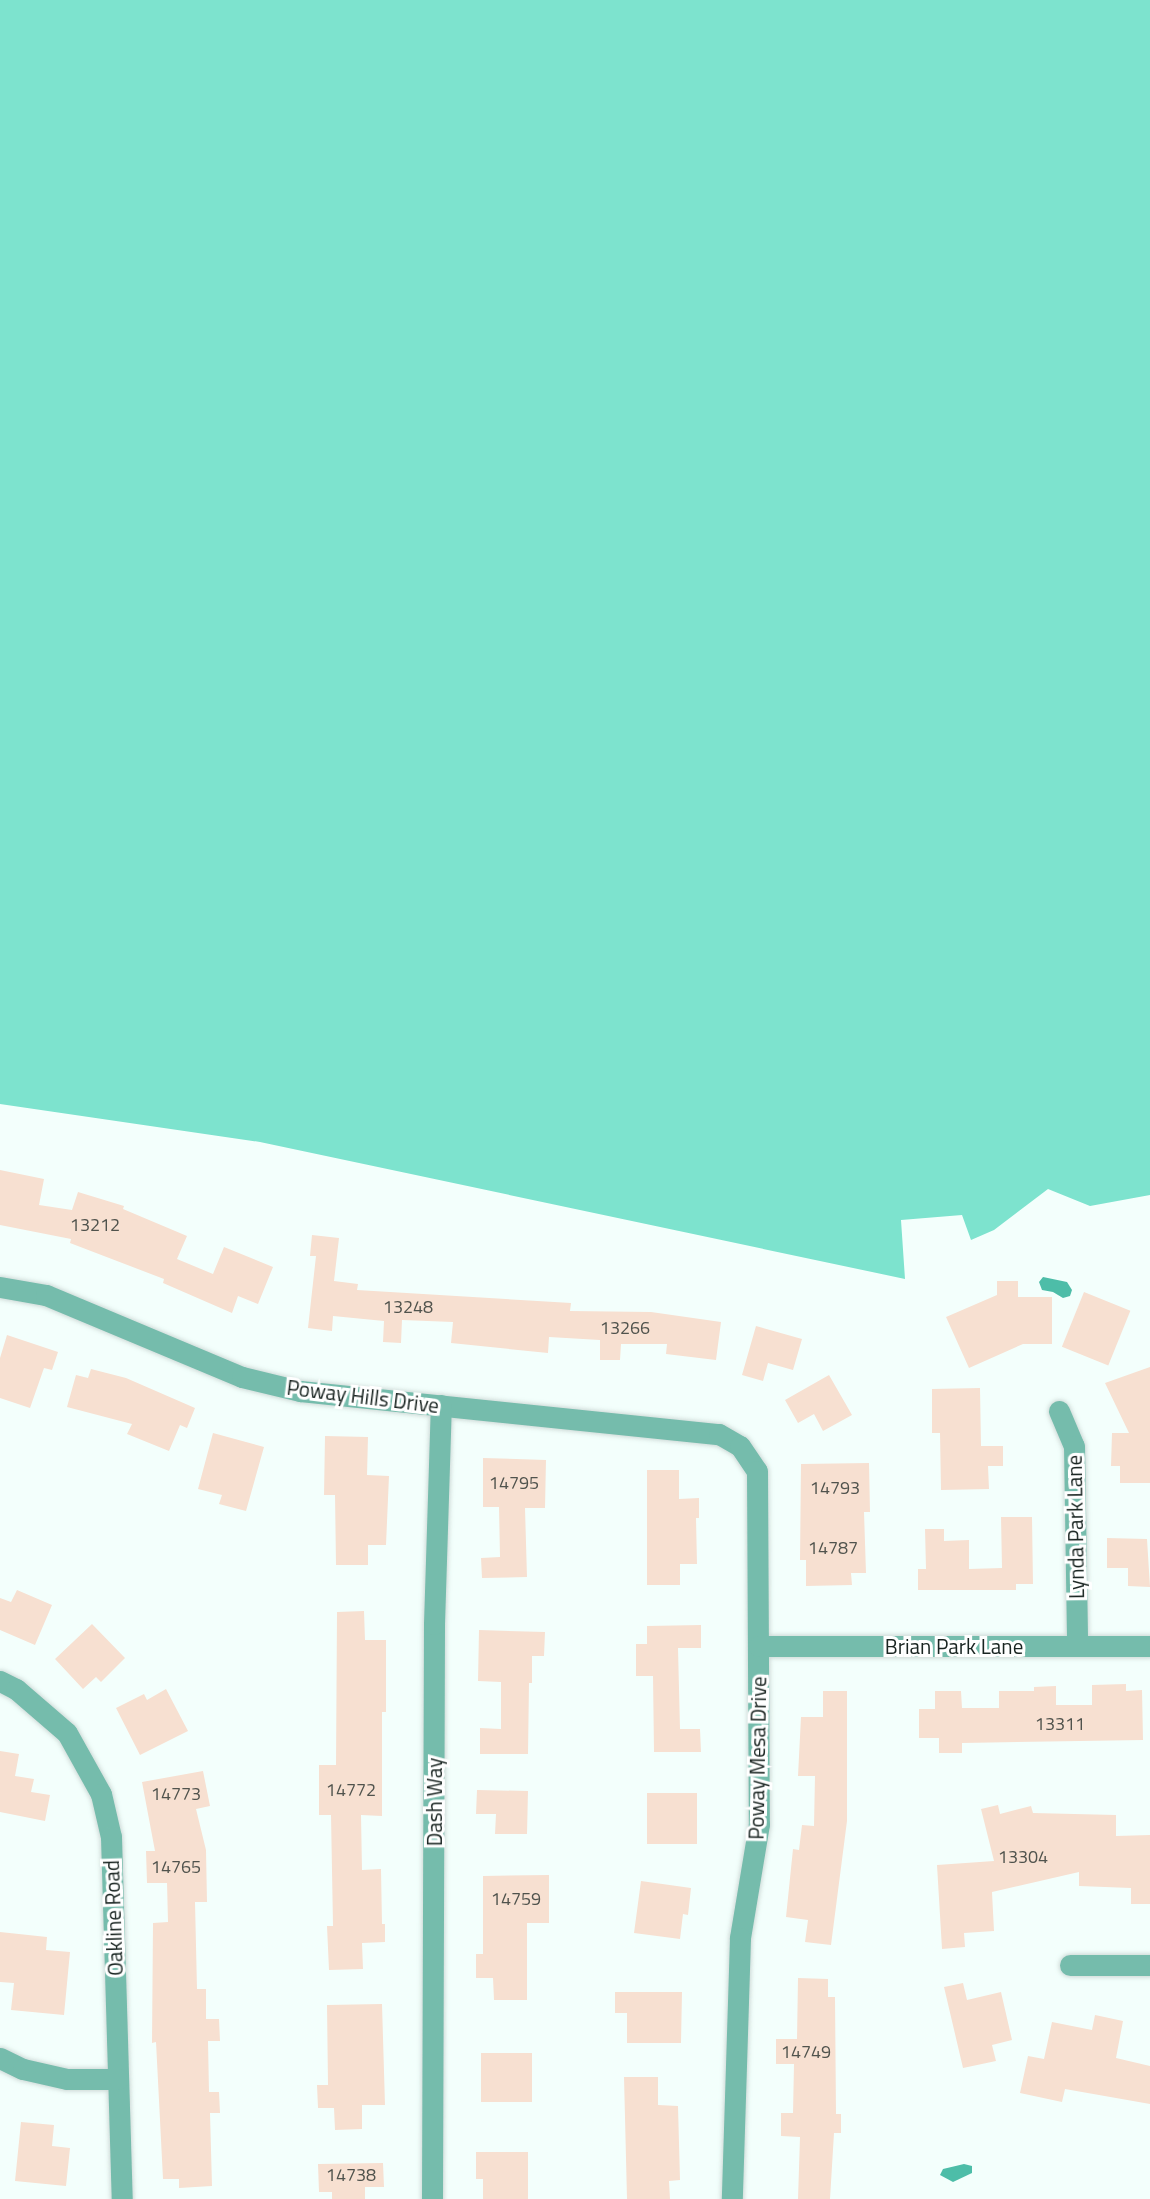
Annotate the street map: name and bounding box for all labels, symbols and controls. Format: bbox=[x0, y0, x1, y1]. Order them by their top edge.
house number: 13212 bbox=[70, 1214, 120, 1236]
house number: 13248 bbox=[383, 1296, 433, 1318]
house number: 13266 bbox=[600, 1317, 650, 1339]
street label: Poway Hills Drive bbox=[285, 1374, 441, 1418]
street label: Lynda Park Lane bbox=[1061, 1455, 1089, 1599]
house number: 14795 bbox=[489, 1472, 539, 1494]
house number: 14793 bbox=[810, 1477, 860, 1499]
house number: 14787 bbox=[808, 1537, 858, 1559]
street label: Brian Park Lane bbox=[885, 1633, 1023, 1659]
street label: Poway Mesa Drive bbox=[743, 1676, 771, 1840]
house number: 13311 bbox=[1035, 1713, 1085, 1735]
street label: Dash Way bbox=[421, 1758, 447, 1846]
house number: 14772 bbox=[326, 1779, 376, 1801]
house number: 14773 bbox=[151, 1783, 201, 1805]
house number: 13304 bbox=[998, 1846, 1048, 1868]
house number: 14765 bbox=[151, 1856, 201, 1878]
street label: Oakline Road bbox=[98, 1860, 128, 1976]
house number: 14759 bbox=[491, 1888, 541, 1910]
house number: 14749 bbox=[781, 2041, 831, 2063]
house number: 14738 bbox=[326, 2164, 376, 2186]

